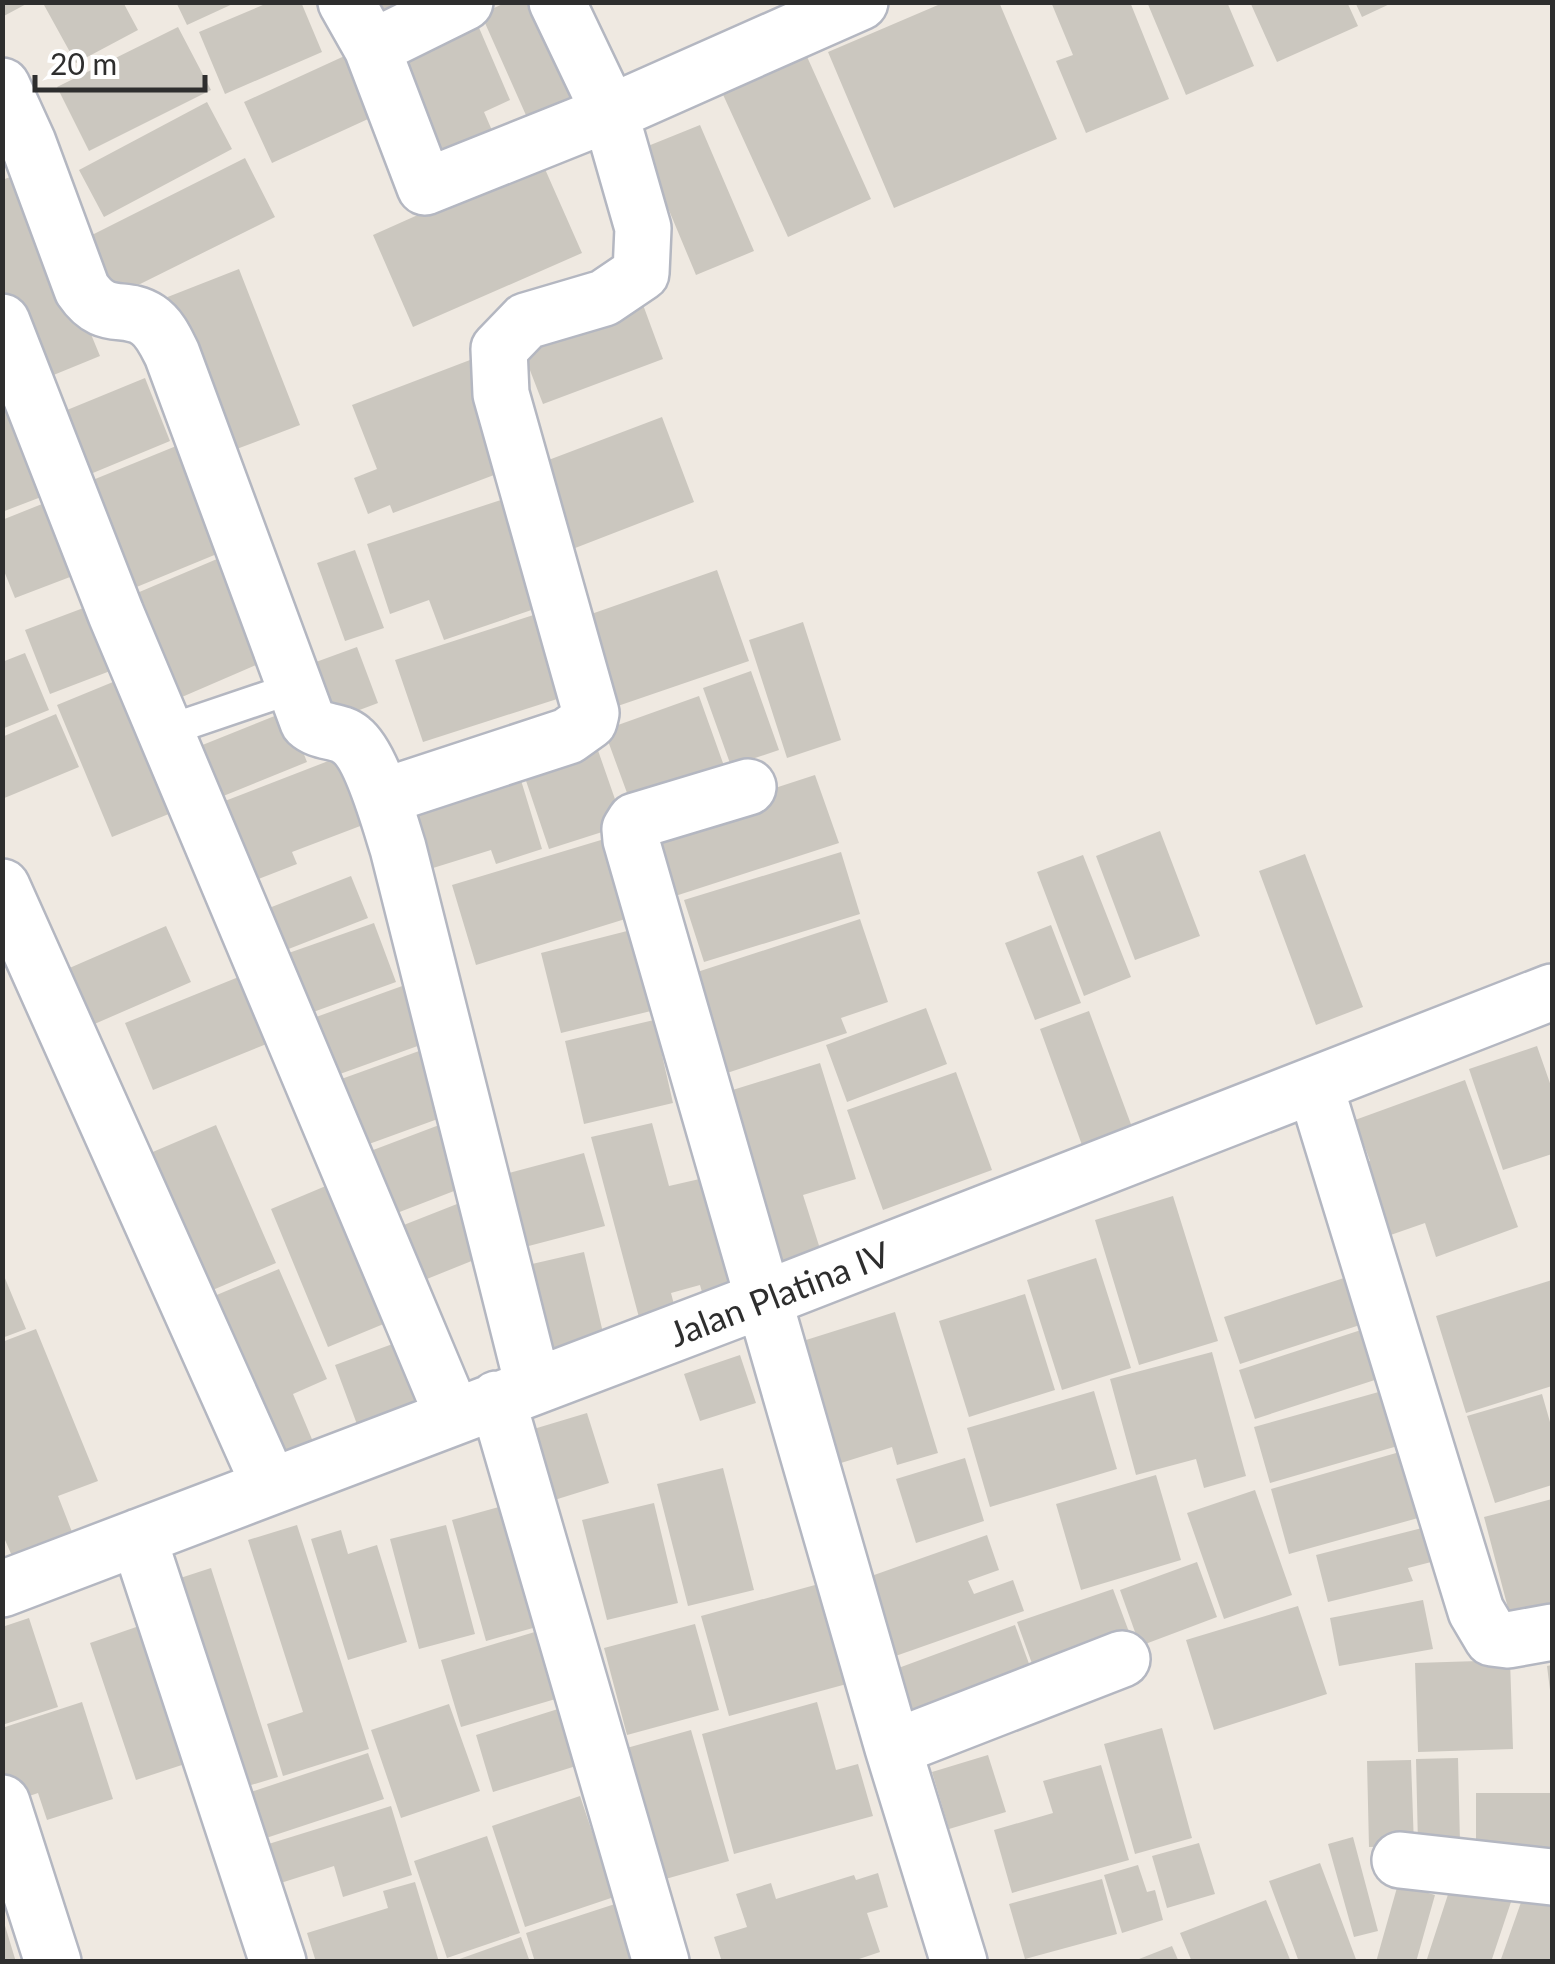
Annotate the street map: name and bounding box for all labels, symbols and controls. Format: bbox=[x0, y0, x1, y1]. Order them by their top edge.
scale bar bbox=[35, 30, 205, 92]
text: 20 m bbox=[50, 45, 117, 81]
street label: Jalan Platina IV bbox=[663, 1232, 896, 1354]

